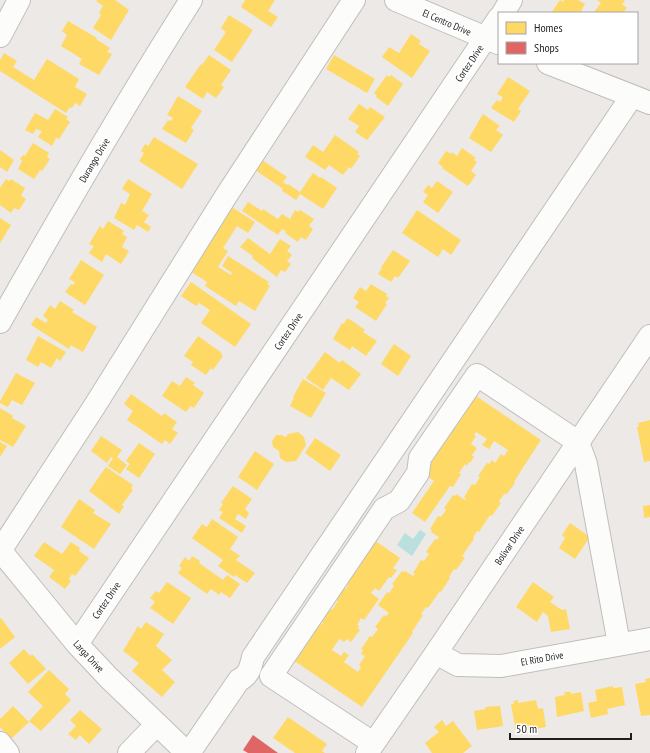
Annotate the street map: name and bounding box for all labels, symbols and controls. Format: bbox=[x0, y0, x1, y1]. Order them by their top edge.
street label: El Centro Drive bbox=[420, 6, 473, 39]
legend bbox=[498, 12, 638, 64]
text: Homes bbox=[534, 20, 562, 35]
text: Shops bbox=[534, 40, 559, 55]
street label: Cortez Drive bbox=[452, 42, 487, 84]
street label: Durango Drive bbox=[76, 136, 113, 185]
street label: Cortez Drive bbox=[271, 310, 306, 352]
street label: Bolivar Drive bbox=[492, 523, 527, 567]
street label: Cortez Drive bbox=[89, 579, 124, 621]
street label: Larga Drive bbox=[70, 638, 107, 675]
street label: El Rito Drive bbox=[520, 648, 564, 669]
scale bar bbox=[510, 715, 631, 741]
text: 50 m bbox=[516, 721, 537, 736]

